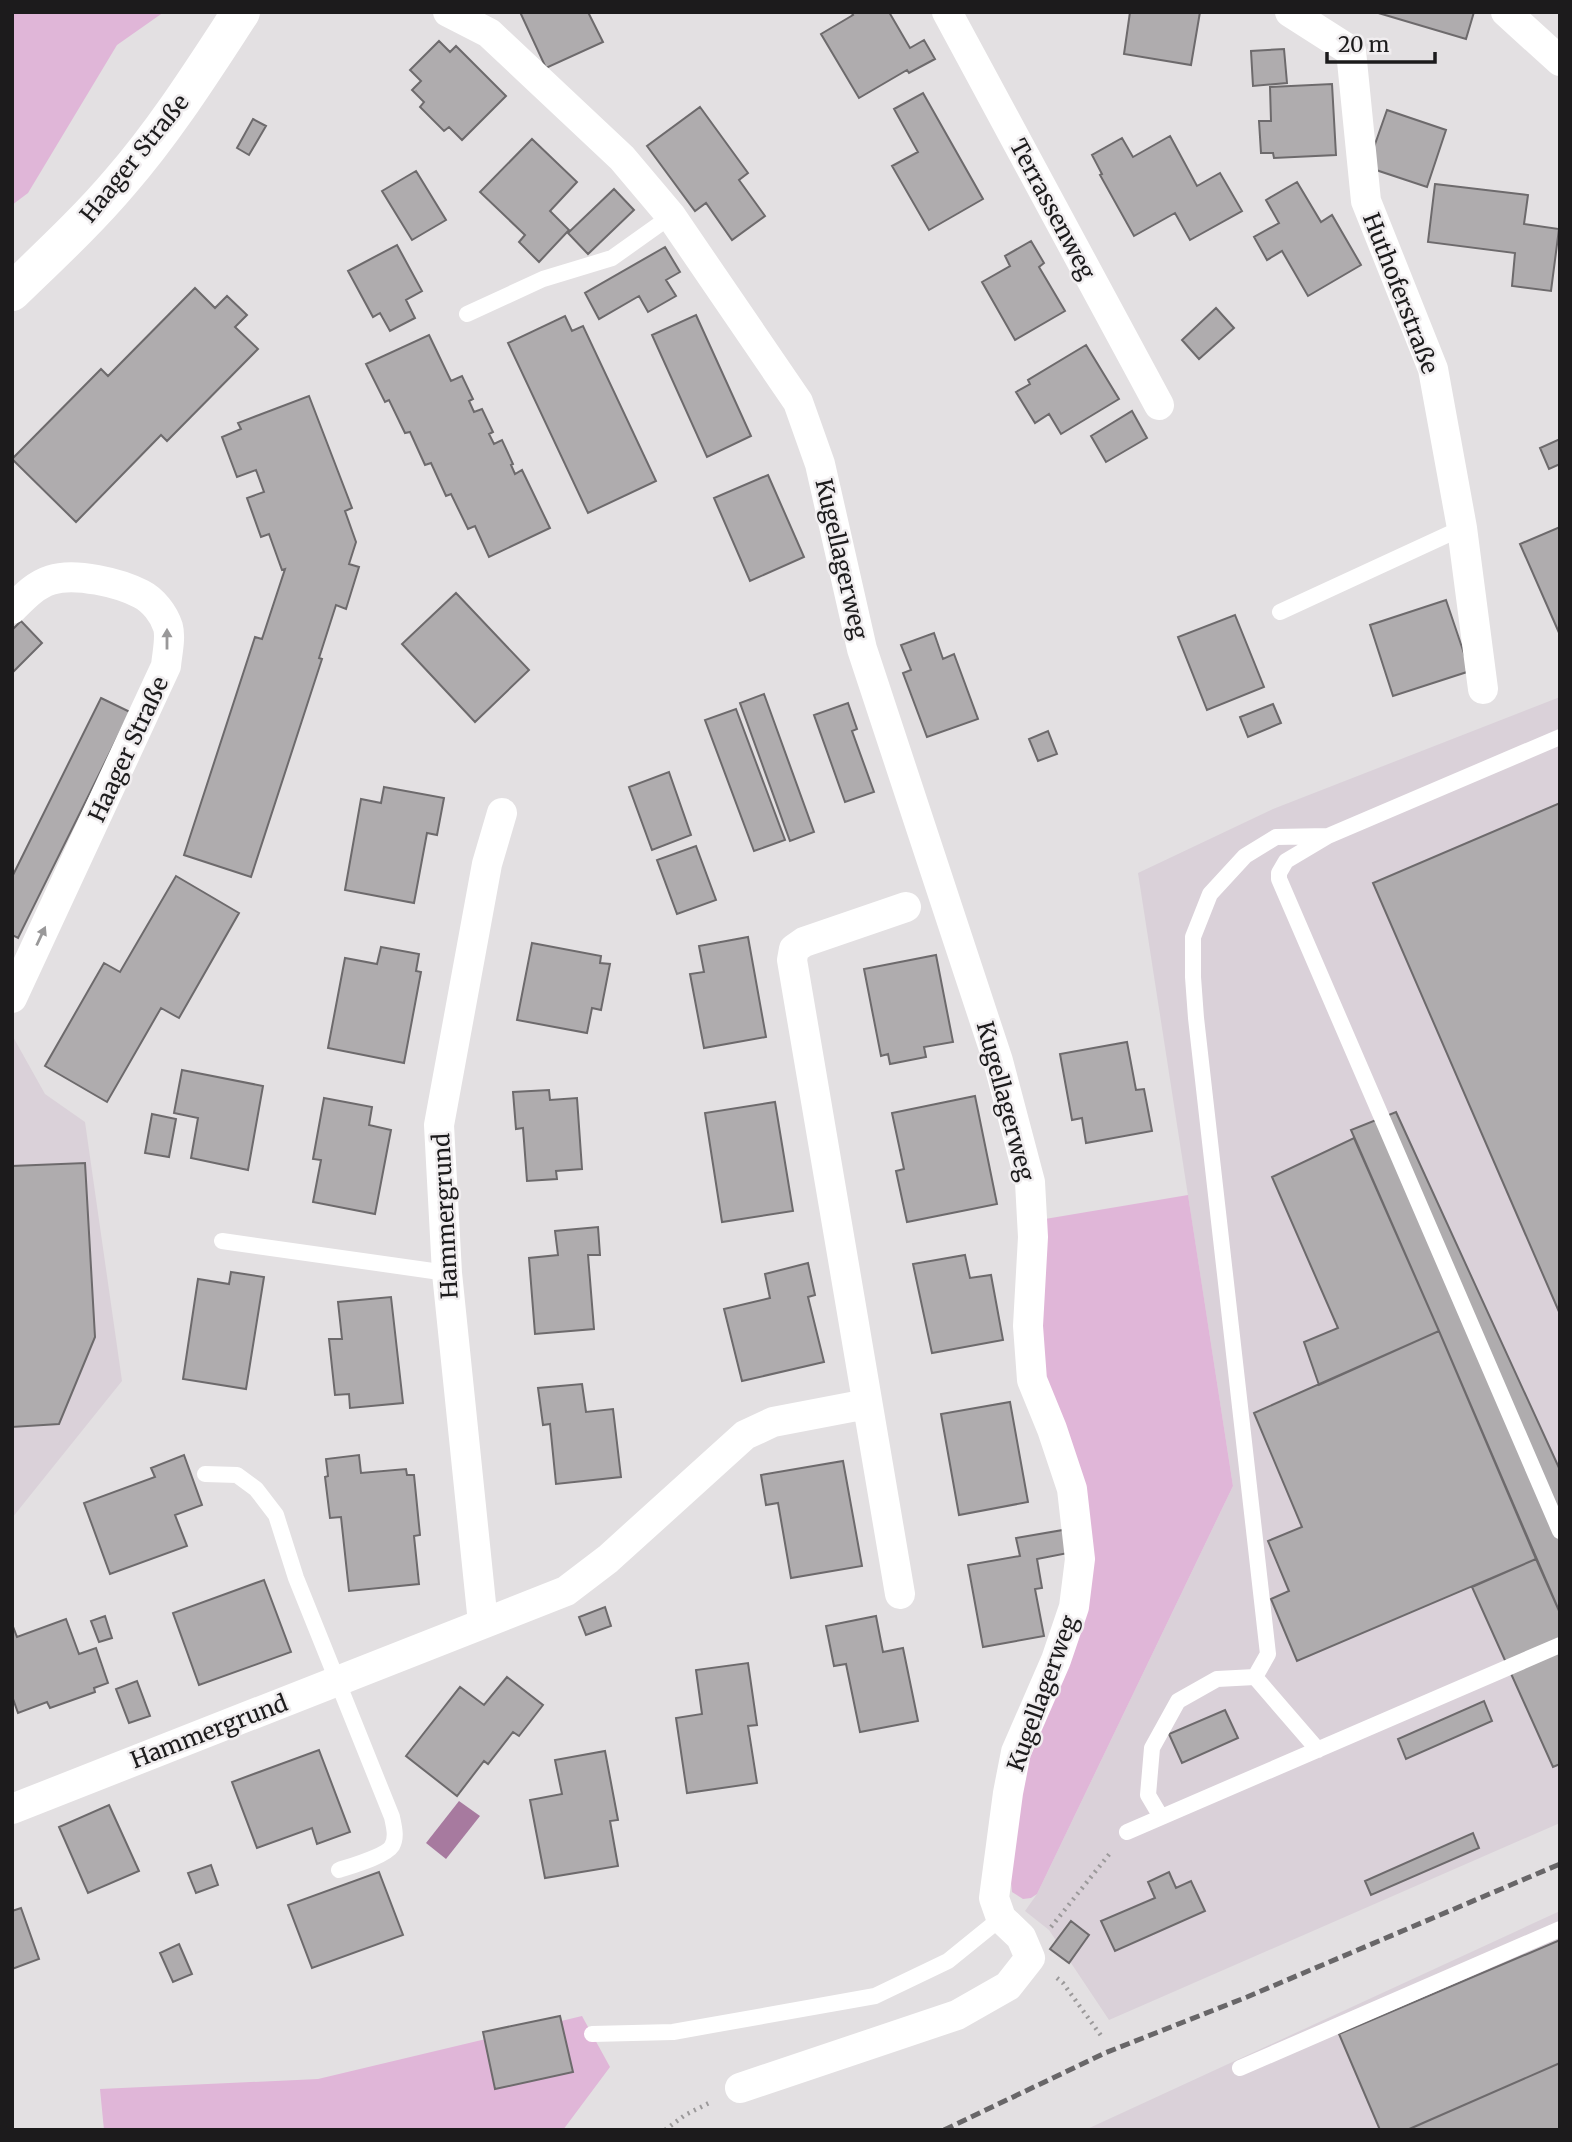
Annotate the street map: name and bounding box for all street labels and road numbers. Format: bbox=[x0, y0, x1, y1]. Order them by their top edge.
street label: Haager Straße bbox=[73, 88, 195, 228]
street label: Terrassenweg bbox=[1004, 134, 1102, 284]
street label: Huthoferstraße bbox=[1357, 208, 1445, 378]
street label: Kugellagerweg bbox=[809, 476, 875, 642]
street label: Haager Straße bbox=[82, 672, 174, 826]
street label: Kugellagerweg bbox=[971, 1018, 1041, 1184]
street label: Hammergrund bbox=[426, 1132, 464, 1300]
street label: Kugellagerweg bbox=[1000, 1611, 1084, 1775]
street label: Hammergrund bbox=[126, 1688, 292, 1774]

